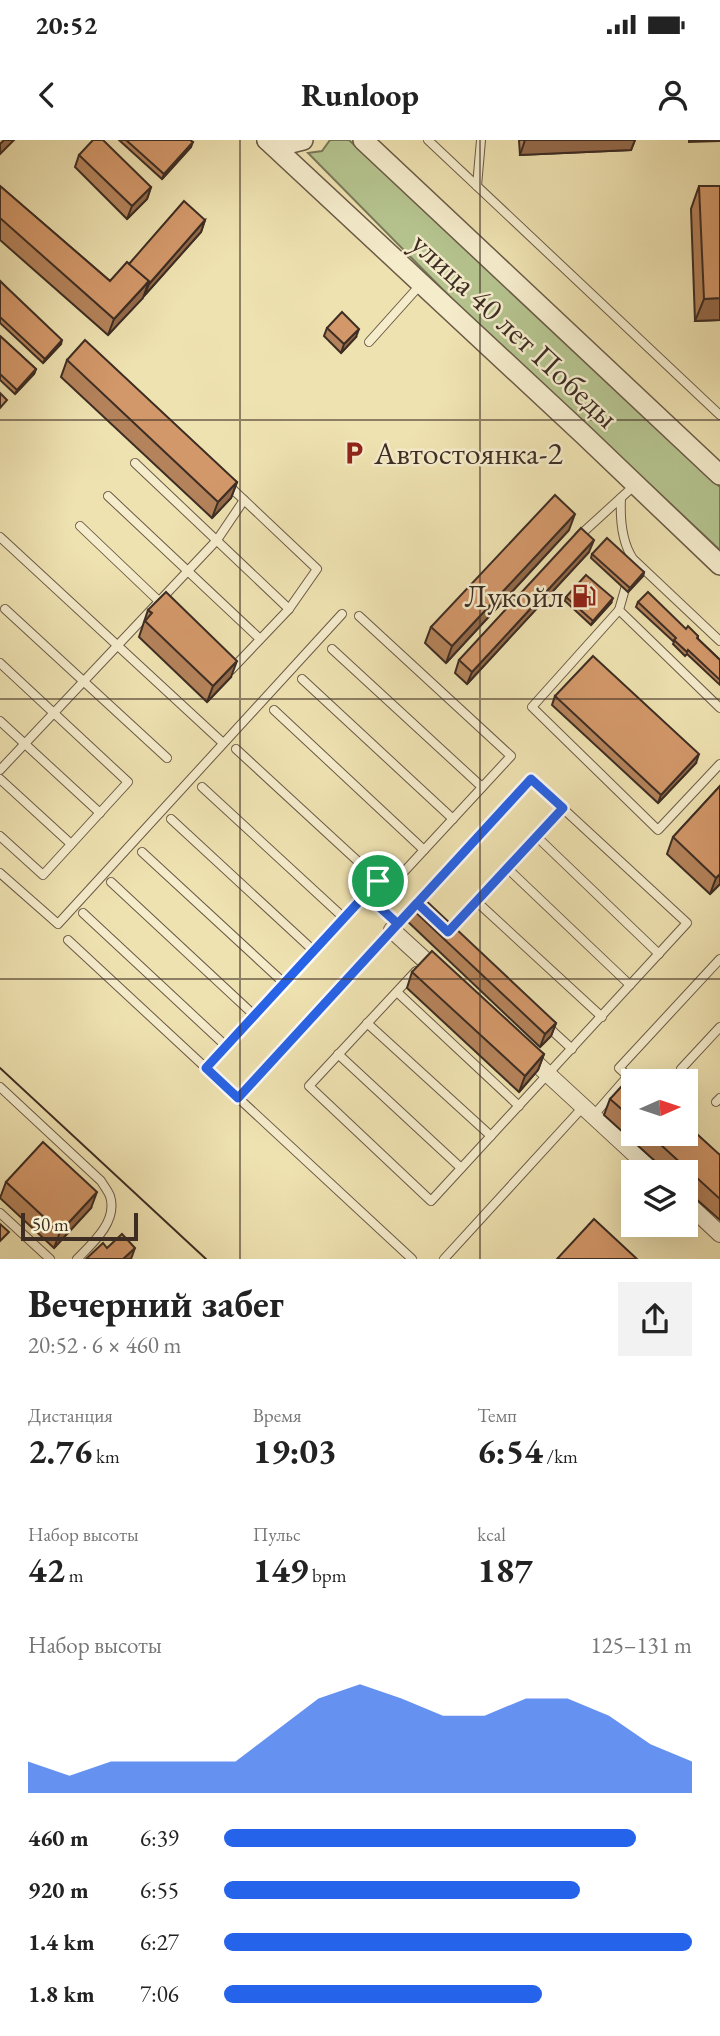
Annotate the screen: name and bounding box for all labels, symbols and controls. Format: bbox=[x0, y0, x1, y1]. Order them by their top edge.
text: 20:52 bbox=[35, 8, 97, 42]
text: Runloop bbox=[301, 74, 419, 116]
icon: back bbox=[28, 76, 66, 114]
icon: person bbox=[654, 76, 692, 114]
street label: улица 40 лет Победы bbox=[402, 223, 628, 437]
place label: Автостоянка-2 bbox=[373, 432, 564, 474]
parking icon: Автостоянка-2 bbox=[340, 439, 368, 467]
place label: Лукойл bbox=[464, 575, 564, 617]
fuel station icon: Лукойл bbox=[570, 582, 598, 610]
pin bbox=[348, 851, 408, 911]
icon: arrive bbox=[359, 862, 397, 900]
north arrow bbox=[621, 1069, 698, 1146]
map controls bbox=[621, 1069, 698, 1237]
button: layers bbox=[621, 1160, 698, 1237]
scale bar bbox=[21, 1210, 138, 1242]
text: 50 m bbox=[32, 1212, 69, 1237]
text: Вечерний забег bbox=[28, 1279, 284, 1328]
button: share bbox=[618, 1282, 692, 1356]
text: 20:52 · 6 × 460 m bbox=[28, 1330, 181, 1360]
text: Дистанция bbox=[28, 1403, 113, 1428]
text: Время bbox=[253, 1403, 301, 1428]
text: Темп bbox=[477, 1403, 517, 1428]
text: 2.76 bbox=[28, 1428, 92, 1473]
text: 19:03 bbox=[253, 1428, 337, 1473]
text: 6:54 bbox=[477, 1428, 543, 1473]
text: km bbox=[92, 1444, 120, 1469]
text: /km bbox=[543, 1444, 578, 1469]
text: Набор высоты bbox=[28, 1522, 139, 1547]
text: Пульс bbox=[253, 1522, 301, 1547]
text: kcal bbox=[477, 1522, 506, 1547]
text: 42 bbox=[28, 1547, 65, 1592]
text: 149 bbox=[253, 1547, 308, 1592]
text: 187 bbox=[477, 1547, 533, 1592]
text: m bbox=[65, 1563, 84, 1588]
text: bpm bbox=[308, 1563, 346, 1588]
text: Набор высоты bbox=[28, 1630, 162, 1660]
text: 125–131 m bbox=[591, 1630, 692, 1660]
text: 460 m bbox=[28, 1823, 89, 1853]
text: 6:39 bbox=[140, 1823, 179, 1853]
text: 920 m bbox=[28, 1875, 89, 1905]
text: 6:55 bbox=[140, 1875, 179, 1905]
text: 1.4 km bbox=[28, 1927, 95, 1957]
text: 6:27 bbox=[140, 1927, 179, 1957]
text: 1.8 km bbox=[28, 1979, 95, 2009]
text: 7:06 bbox=[140, 1979, 179, 2009]

